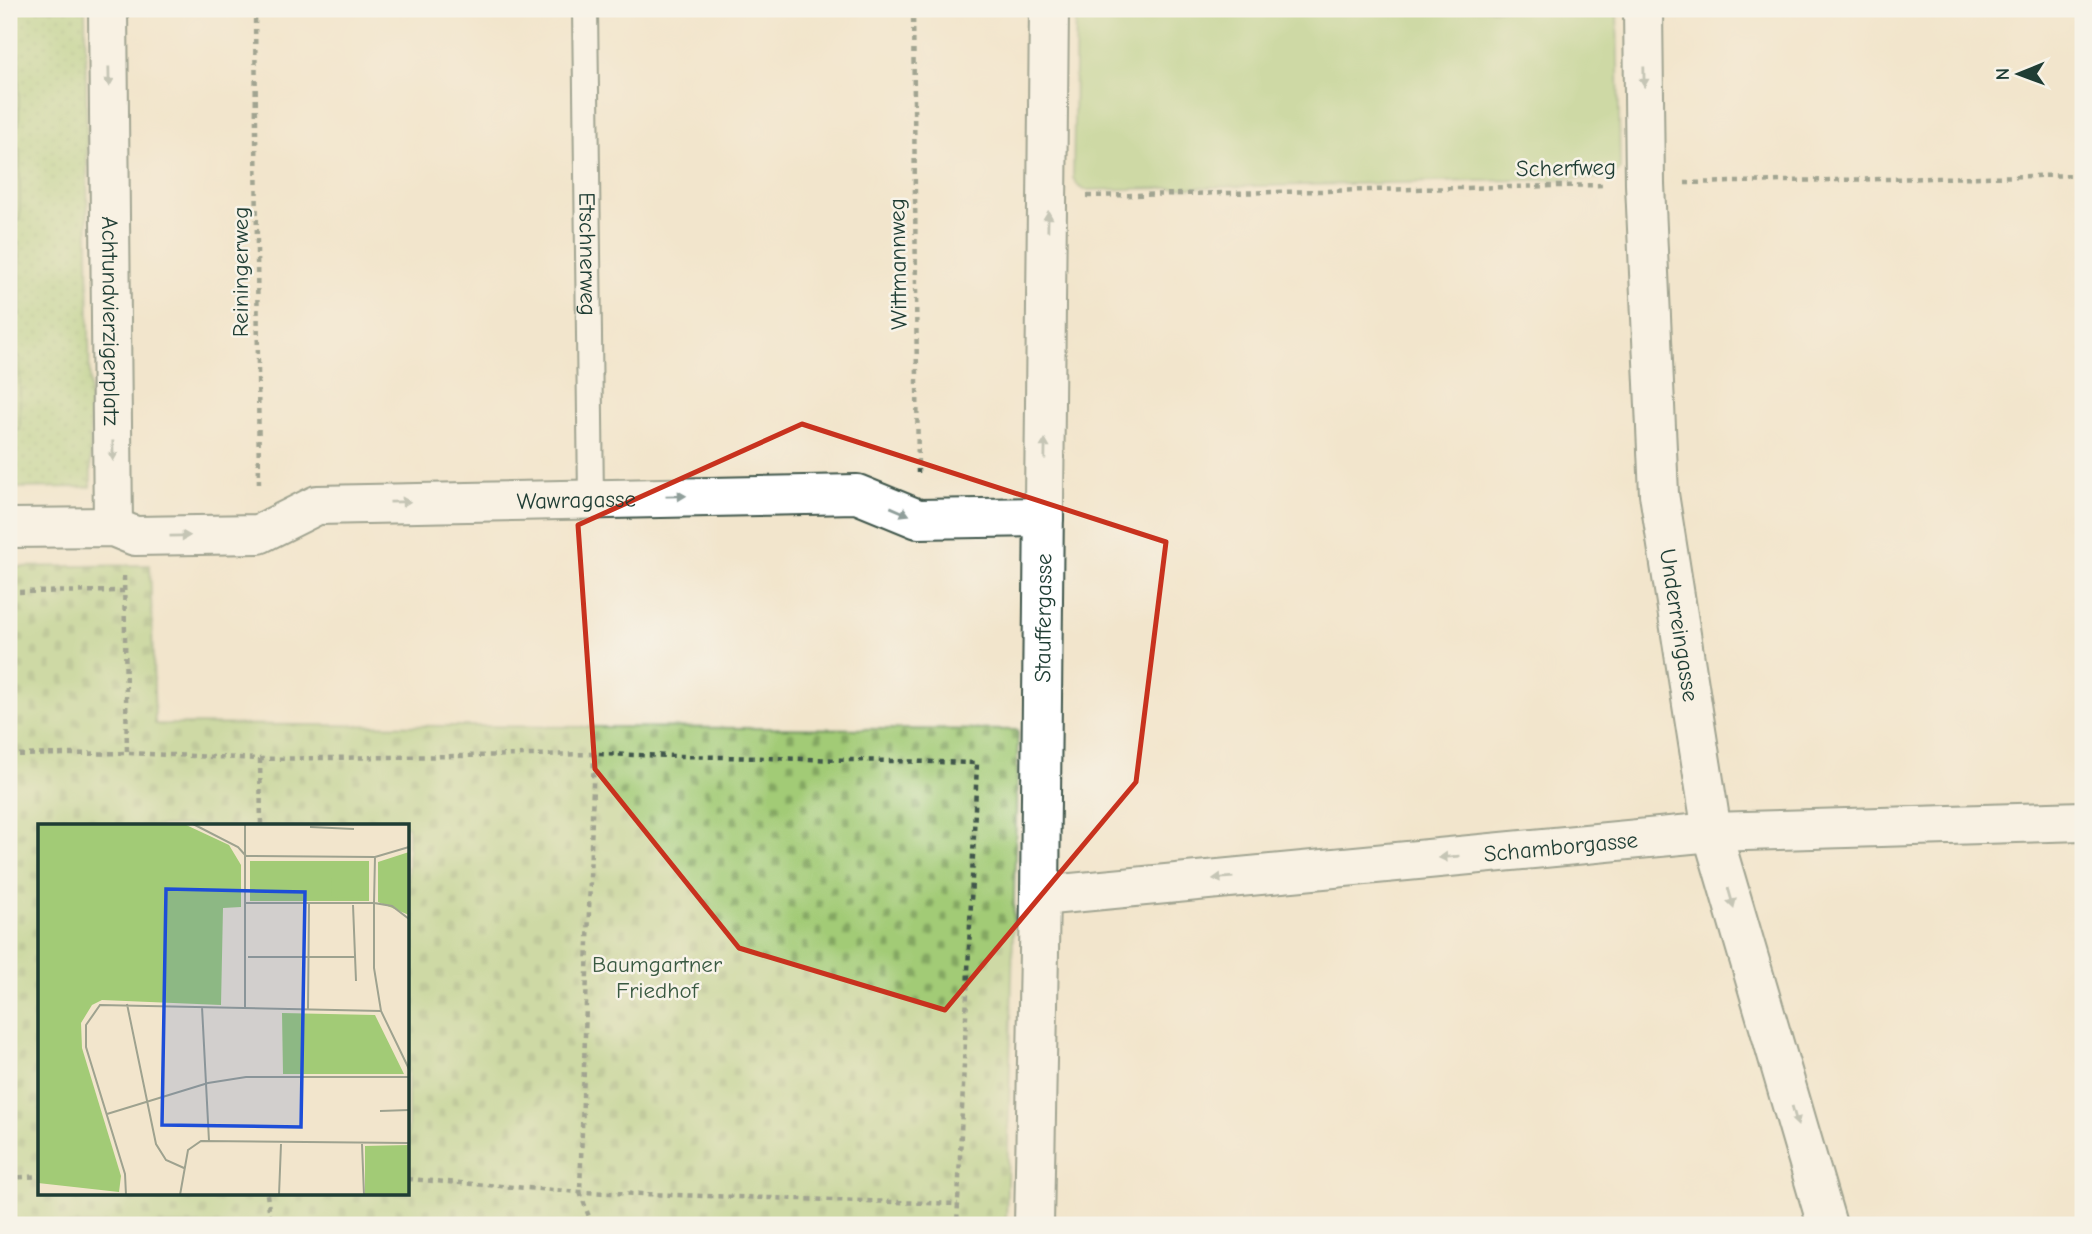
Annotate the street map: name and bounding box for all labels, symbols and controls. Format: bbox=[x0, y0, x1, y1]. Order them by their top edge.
north arrow bbox=[1983, 38, 2054, 108]
one-way arrow bbox=[103, 66, 115, 88]
one-way arrow bbox=[1638, 66, 1650, 88]
text: N bbox=[1992, 68, 2014, 81]
street label: Scherfweg bbox=[1516, 154, 1616, 182]
street label: Etschnerweg bbox=[574, 192, 602, 316]
street label: Wittmannweg bbox=[883, 198, 913, 330]
street label: Reiningerweg bbox=[227, 207, 254, 337]
one-way arrow bbox=[1043, 210, 1054, 232]
street label: Achtundvierzigerplatz bbox=[97, 216, 126, 426]
one-way arrow bbox=[1039, 437, 1051, 459]
one-way arrow bbox=[107, 441, 118, 463]
street label: Wawragasse bbox=[516, 485, 636, 514]
one-way arrow bbox=[665, 491, 687, 502]
one-way arrow bbox=[389, 497, 411, 508]
one-way arrow bbox=[890, 506, 911, 517]
one-way arrow bbox=[169, 530, 191, 541]
street label: Underreingasse bbox=[1654, 547, 1705, 703]
street label: Stauffergasse bbox=[1029, 553, 1057, 683]
inset map bbox=[38, 824, 410, 1196]
street label: Schamborgasse bbox=[1482, 826, 1639, 867]
one-way arrow bbox=[1438, 852, 1460, 863]
one-way arrow bbox=[1212, 873, 1234, 884]
one-way arrow bbox=[1727, 887, 1737, 908]
park label: Baumgartner Friedhof bbox=[592, 951, 723, 1004]
one-way arrow bbox=[1790, 1106, 1800, 1127]

